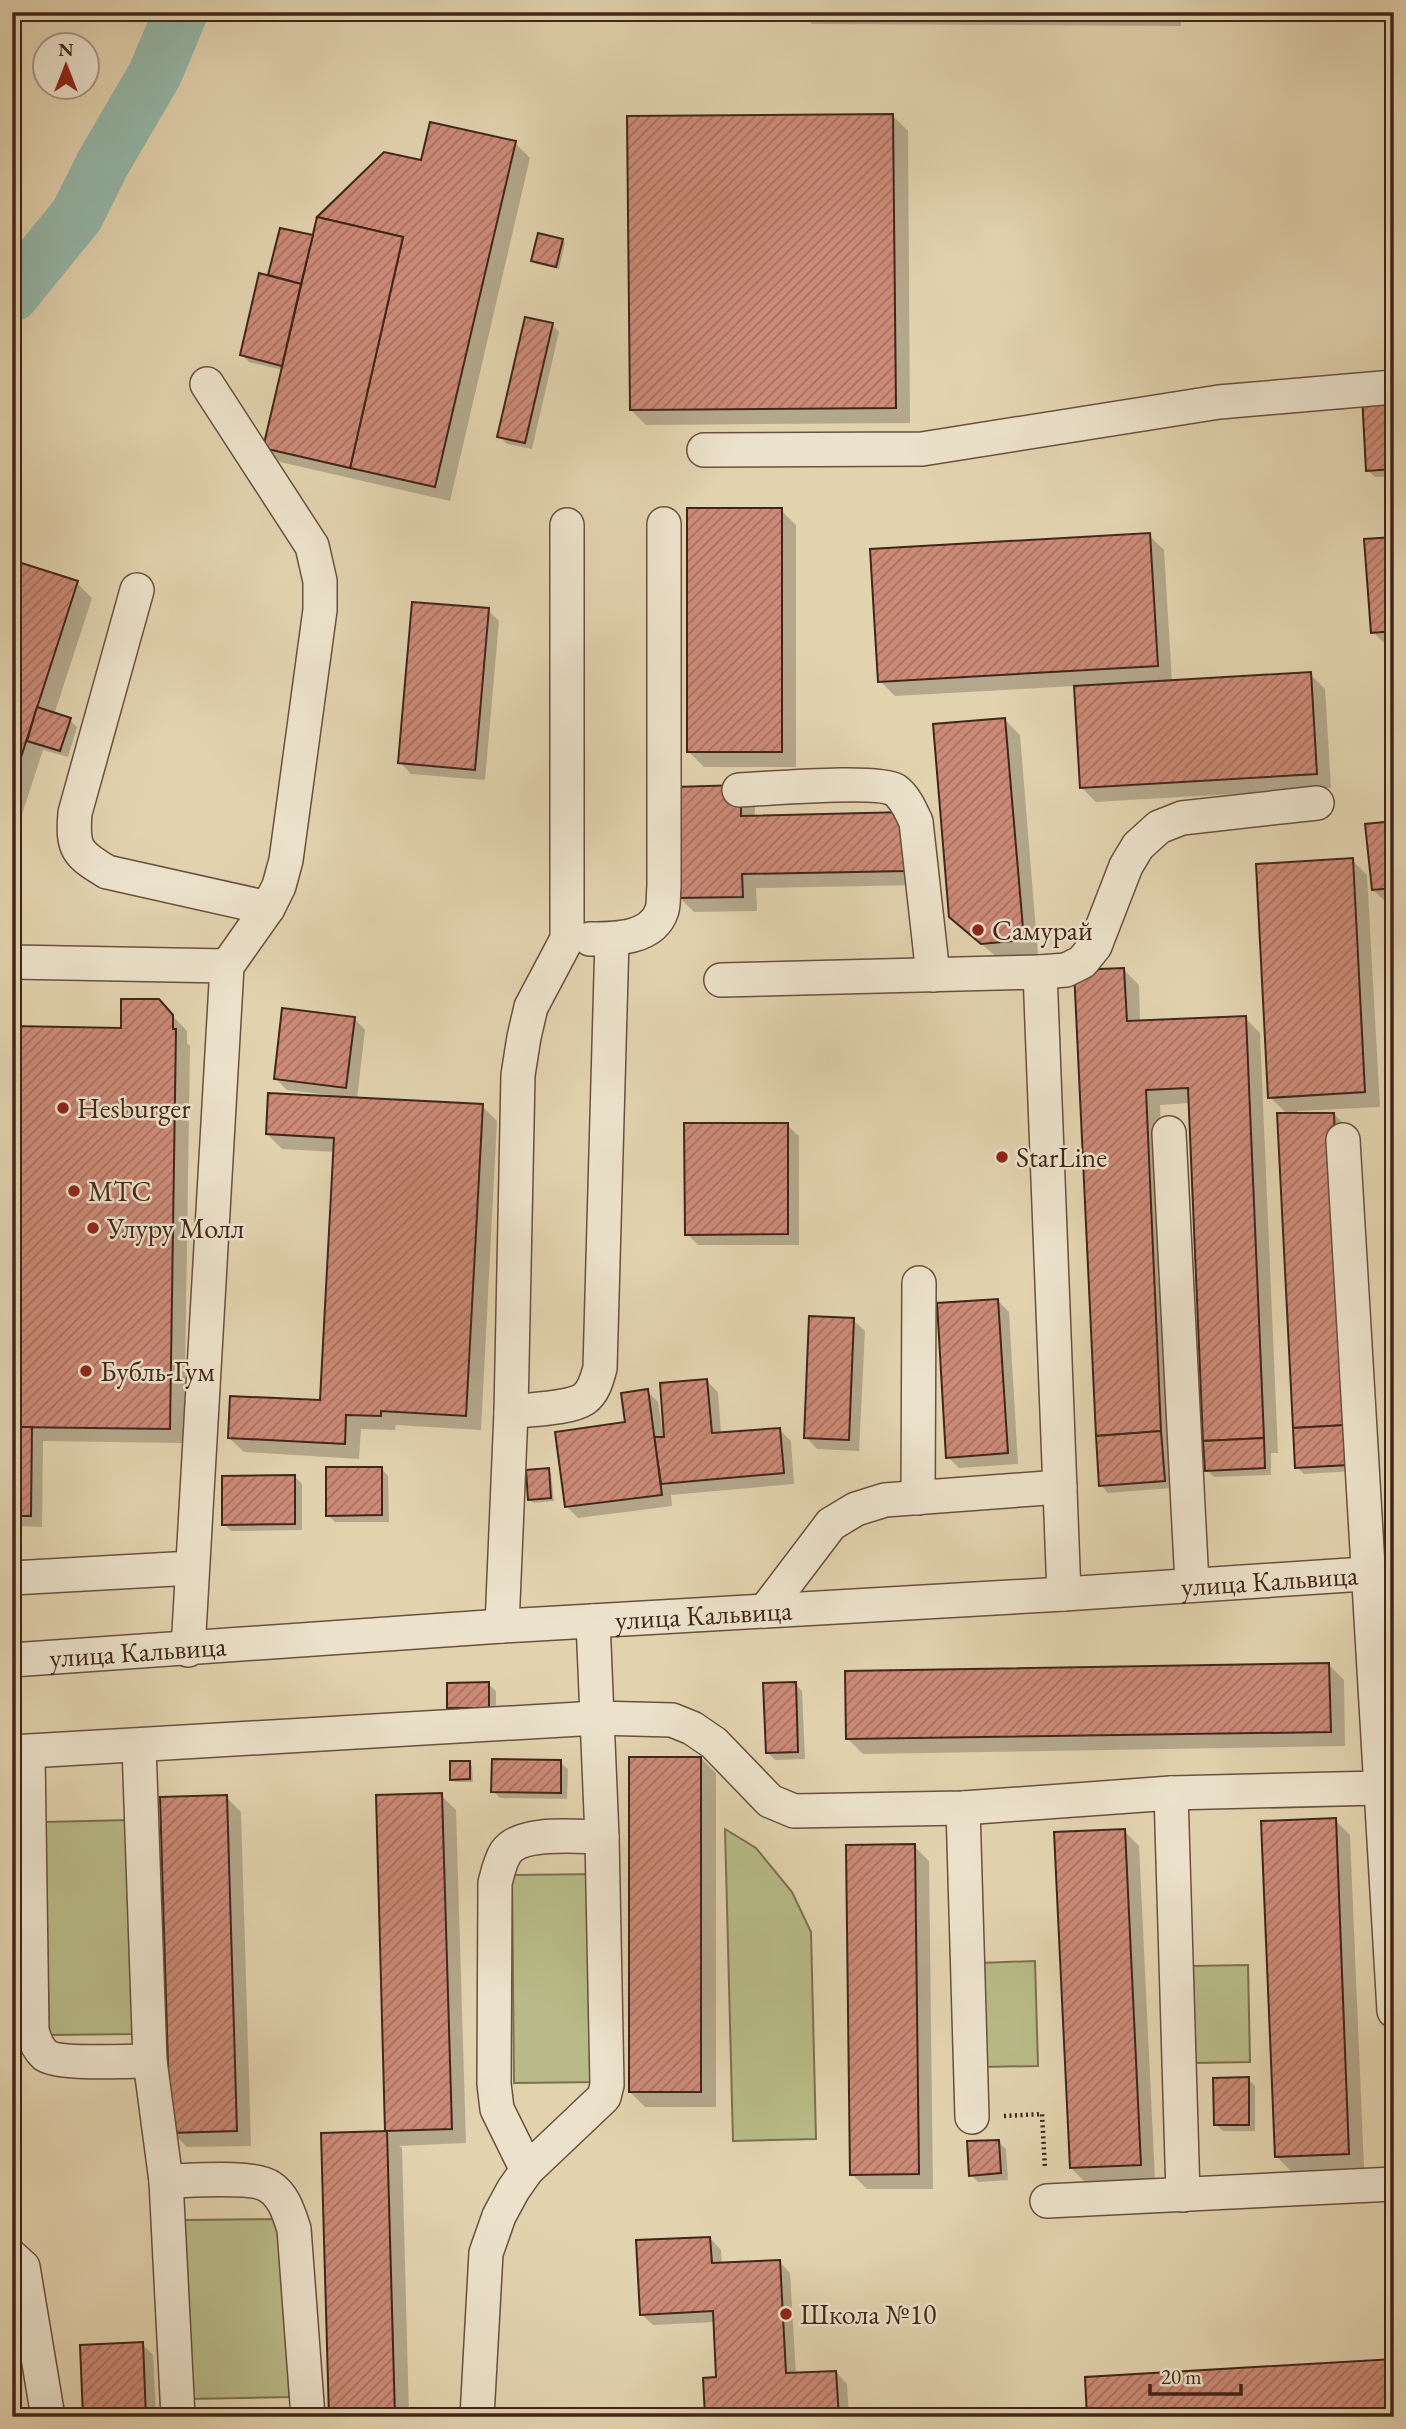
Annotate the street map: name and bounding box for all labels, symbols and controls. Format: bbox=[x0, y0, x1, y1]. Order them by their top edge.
north arrow bbox=[32, 32, 102, 102]
text: N bbox=[58, 37, 74, 62]
place label: Самурай bbox=[992, 912, 1093, 948]
marker: Самурай bbox=[970, 922, 986, 938]
place label: Hesburger bbox=[77, 1090, 191, 1126]
marker: Hesburger bbox=[55, 1100, 71, 1116]
place label: StarLine bbox=[1016, 1139, 1107, 1175]
marker: StarLine bbox=[994, 1149, 1010, 1165]
place label: МТС bbox=[88, 1173, 151, 1209]
marker: МТС bbox=[66, 1183, 82, 1199]
place label: Улуру Молл bbox=[106, 1210, 244, 1246]
marker: Улуру Молл bbox=[85, 1220, 101, 1236]
place label: Бубль-Гум bbox=[100, 1353, 215, 1389]
marker: Бубль-Гум bbox=[78, 1363, 94, 1379]
street label: улица Кальвица bbox=[1180, 1556, 1360, 1604]
street label: улица Кальвица bbox=[614, 1591, 794, 1638]
street label: улица Кальвица bbox=[48, 1627, 228, 1675]
place label: Школа №10 bbox=[800, 2296, 936, 2332]
marker: Школа №10 bbox=[778, 2306, 794, 2322]
scale bar bbox=[1150, 2352, 1242, 2396]
text: 20 m bbox=[1161, 2363, 1202, 2390]

